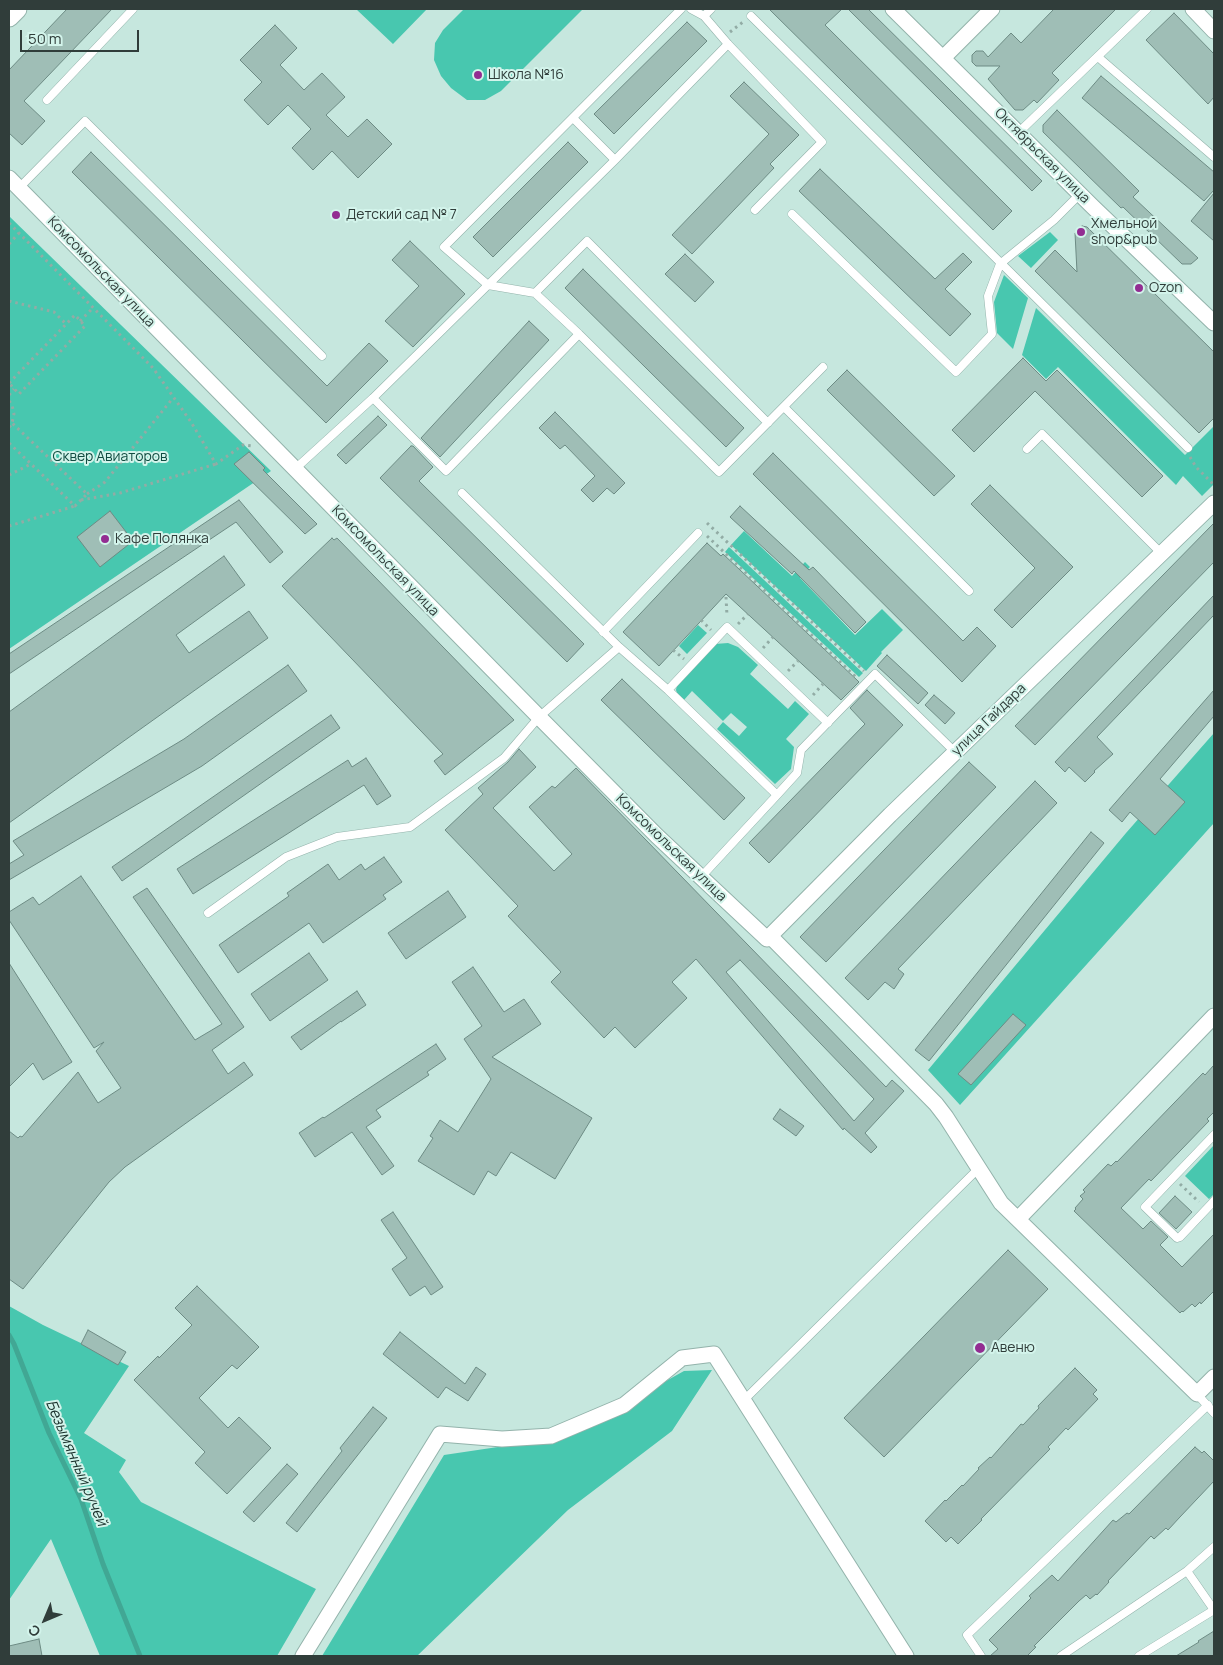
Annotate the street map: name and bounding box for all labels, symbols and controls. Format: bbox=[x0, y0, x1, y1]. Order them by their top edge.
scale bar bbox=[22, 20, 141, 52]
text: 50 m bbox=[28, 28, 62, 49]
place label: Школа №16 bbox=[488, 67, 564, 83]
marker: Школа №16 bbox=[472, 69, 484, 81]
street label: Октябрьская улица bbox=[991, 105, 1093, 207]
place label: Детский сад № 7 bbox=[346, 207, 457, 223]
marker: Детский сад № 7 bbox=[330, 209, 342, 221]
street label: Комсомольская улица bbox=[44, 213, 158, 331]
place label: Хмельной shop&pub bbox=[1091, 216, 1157, 248]
marker: Хмельной shop&pub bbox=[1075, 226, 1087, 238]
place label: Ozon bbox=[1149, 280, 1183, 296]
marker: Ozon bbox=[1133, 282, 1145, 294]
park label: Сквер Авиаторов bbox=[52, 449, 168, 465]
street label: Комсомольская улица bbox=[328, 502, 442, 620]
place label: Кафе Полянка bbox=[115, 531, 209, 547]
marker: Кафе Полянка bbox=[99, 533, 111, 545]
street label: улица Гайдара bbox=[948, 680, 1030, 760]
street label: Комсомольская улица bbox=[612, 791, 730, 905]
place label: Авеню bbox=[991, 1340, 1035, 1356]
marker: Авеню bbox=[973, 1341, 987, 1355]
water label: Безымянный ручей bbox=[41, 1397, 111, 1529]
north arrow bbox=[20, 1595, 70, 1645]
text: С bbox=[24, 1621, 44, 1641]

